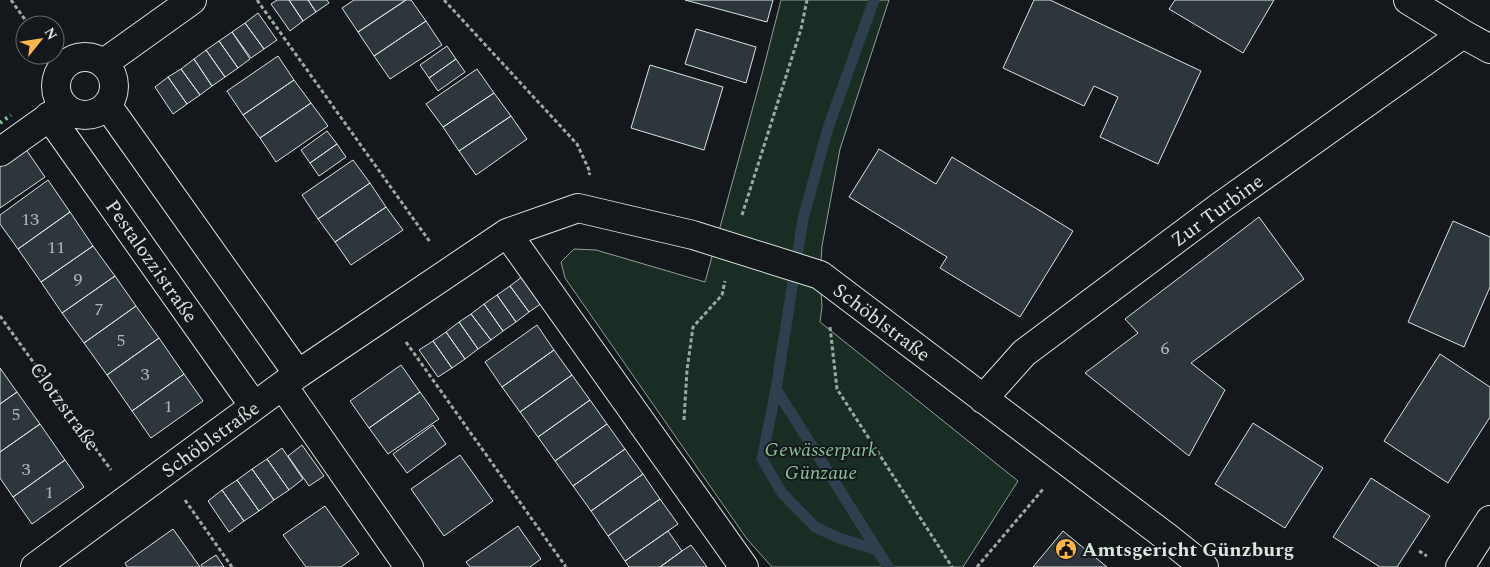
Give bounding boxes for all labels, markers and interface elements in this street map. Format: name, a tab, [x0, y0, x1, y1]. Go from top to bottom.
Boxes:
north arrow	[15, 15, 65, 65]
text: N	[39, 24, 63, 44]
street label: Zur Turbine	[1165, 167, 1270, 255]
street label: Pestalozzistraße	[97, 194, 205, 329]
house number: 13	[21, 206, 39, 233]
house number: 11	[47, 234, 65, 261]
house number: 9	[74, 266, 83, 293]
street label: Schöblstraße	[826, 276, 937, 370]
house number: 7	[95, 296, 104, 323]
house number: 5	[117, 327, 126, 354]
house number: 6	[1161, 335, 1170, 362]
street label: Clotzstraße	[22, 356, 107, 457]
house number: 3	[141, 361, 150, 388]
house number: 1	[164, 393, 173, 420]
street label: Schöblstraße	[155, 394, 266, 486]
house number: 5	[12, 401, 21, 428]
park label: Gewässerpark Günzaue	[765, 435, 878, 488]
house number: 3	[22, 456, 31, 483]
house number: 1	[45, 479, 54, 506]
place label: Amtsgericht Günzburg	[1082, 535, 1294, 565]
public building icon: Amtsgericht Günzburg	[1054, 537, 1078, 561]

